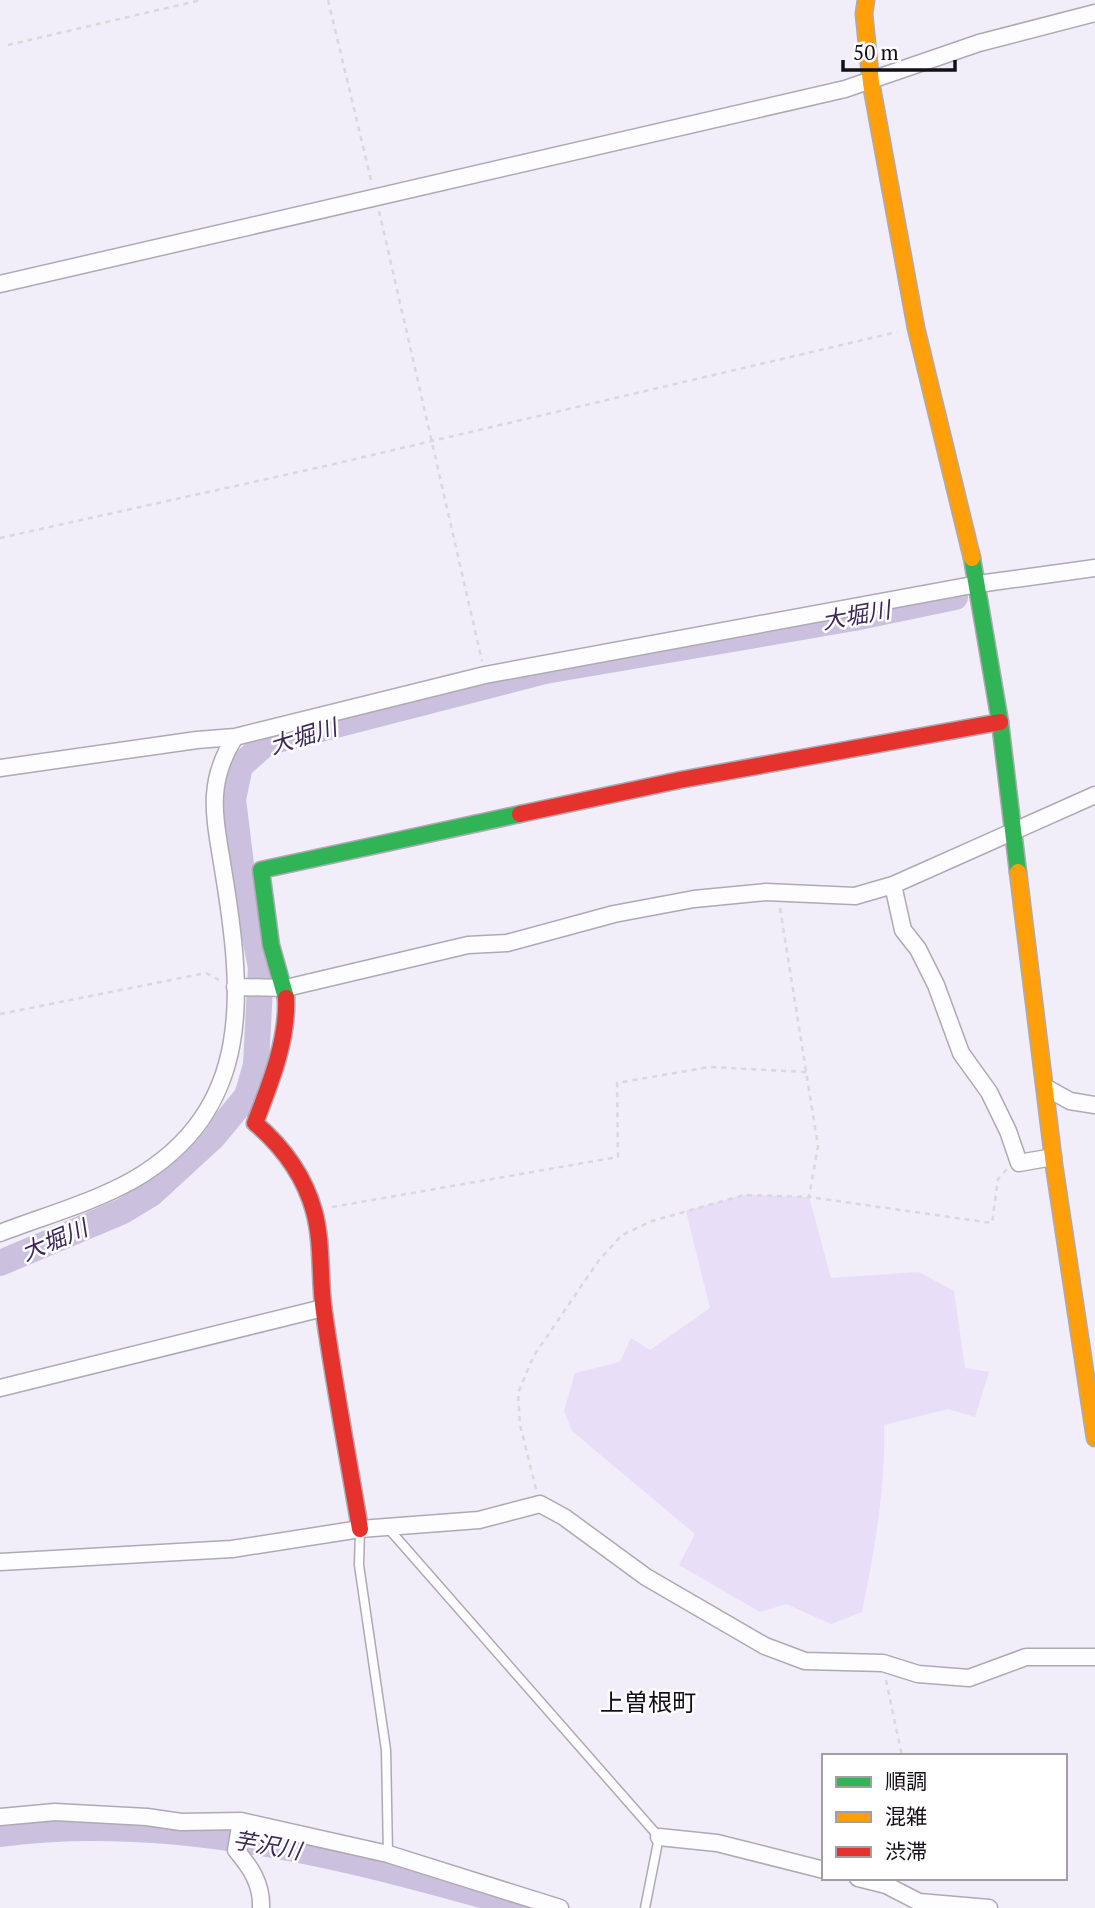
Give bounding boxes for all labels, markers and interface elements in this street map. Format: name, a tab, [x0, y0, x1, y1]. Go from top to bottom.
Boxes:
scale bar	[843, 28, 955, 72]
text: 50 m	[853, 38, 899, 66]
water label: 大堀川	[819, 593, 896, 636]
water label: 大堀川	[265, 710, 343, 761]
water label: 大堀川	[16, 1211, 95, 1268]
district label: 上曽根町	[600, 1686, 696, 1718]
legend	[822, 1754, 1067, 1880]
text: 順調	[885, 1767, 927, 1795]
text: 混雑	[885, 1802, 927, 1830]
water label: 芋沢川	[230, 1824, 307, 1867]
text: 渋滞	[885, 1837, 927, 1865]

